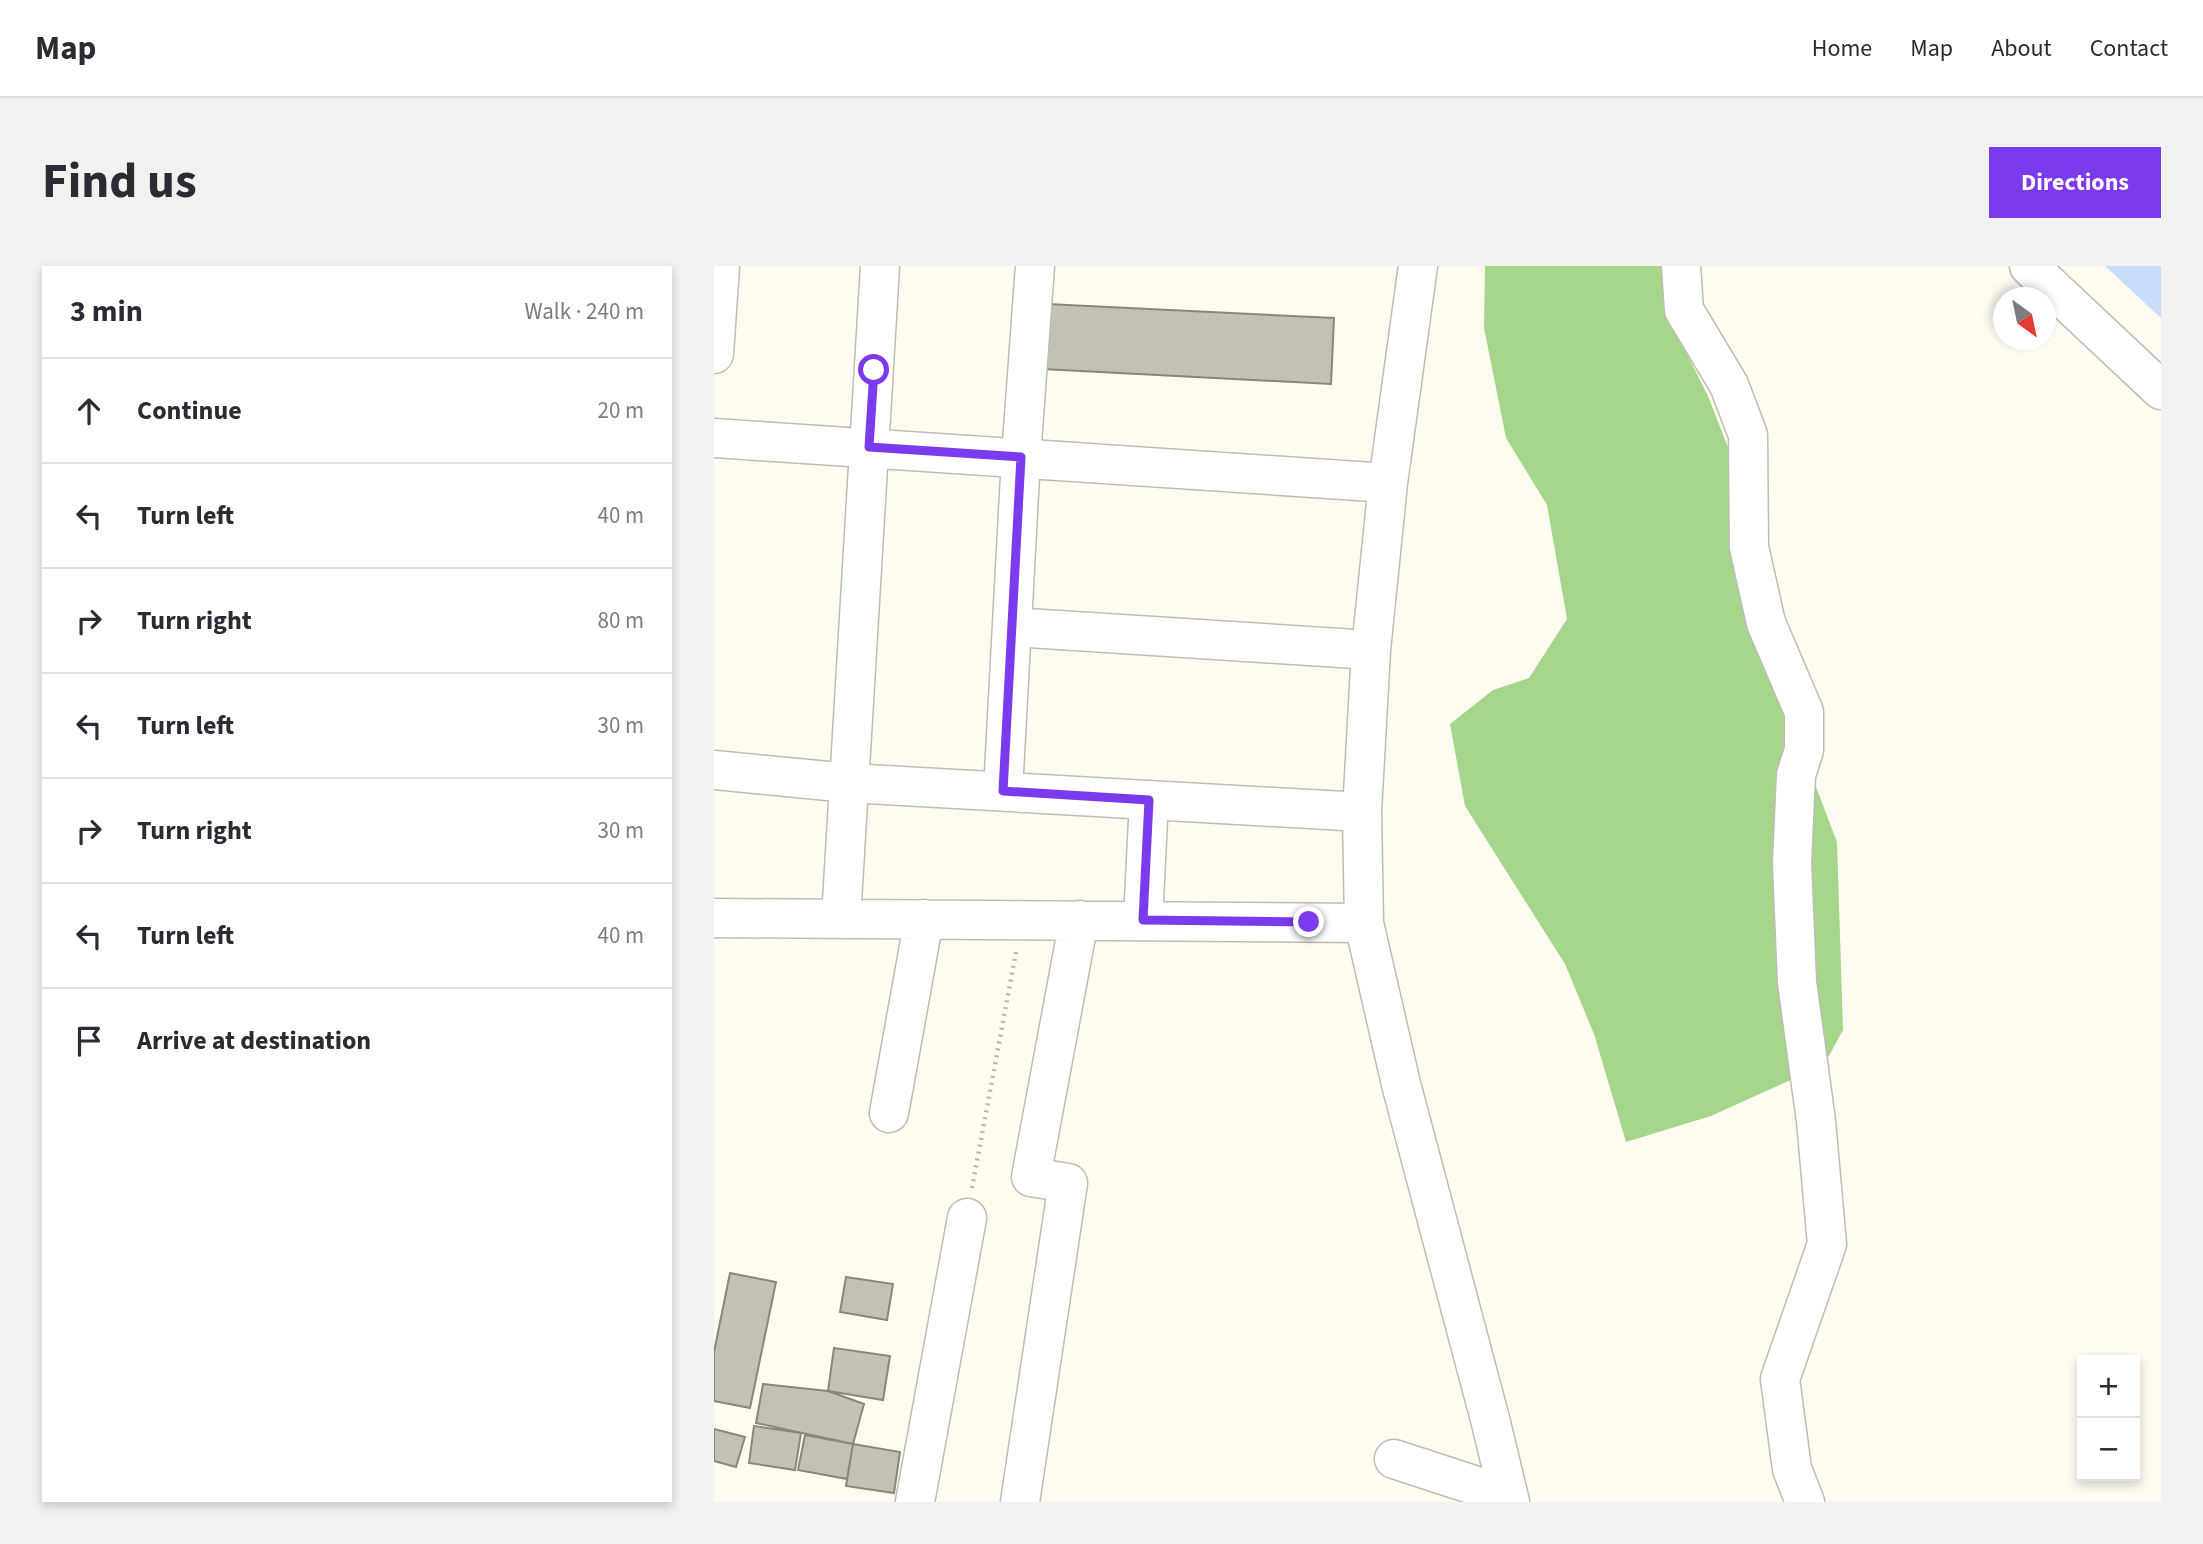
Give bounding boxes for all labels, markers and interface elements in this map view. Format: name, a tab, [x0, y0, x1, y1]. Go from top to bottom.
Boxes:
text: Map	[35, 25, 96, 72]
text: Home	[1812, 31, 1872, 66]
text: Map	[1910, 31, 1953, 66]
text: About	[1991, 31, 2052, 66]
text: Contact	[2090, 31, 2168, 66]
text: Find us	[42, 147, 197, 217]
button: Directions	[1989, 147, 2161, 218]
north arrow	[1993, 287, 2056, 350]
text: 3 min	[70, 290, 143, 333]
text: Walk · 240 m	[525, 295, 644, 328]
route start	[858, 354, 889, 385]
icon: ahead	[70, 392, 108, 430]
text: Continue	[137, 392, 242, 429]
text: 20 m	[597, 394, 644, 427]
icon: left	[70, 497, 108, 535]
text: Turn left	[137, 497, 234, 534]
text: 40 m	[597, 499, 644, 532]
icon: right	[70, 602, 108, 640]
text: Turn right	[137, 602, 252, 639]
text: 80 m	[597, 604, 644, 637]
icon: left	[70, 707, 108, 745]
text: Turn left	[137, 707, 234, 744]
text: 30 m	[597, 709, 644, 742]
icon: right	[70, 812, 108, 850]
text: Turn right	[137, 812, 252, 849]
text: 30 m	[597, 814, 644, 847]
route end	[1293, 906, 1324, 937]
icon: left	[70, 917, 108, 955]
text: Turn left	[137, 917, 234, 954]
text: 40 m	[597, 919, 644, 952]
icon: arrive	[70, 1022, 108, 1060]
text: Arrive at destination	[137, 1022, 371, 1059]
map controls	[2077, 1355, 2140, 1481]
button: +	[2077, 1355, 2140, 1418]
button: −	[2077, 1418, 2140, 1481]

